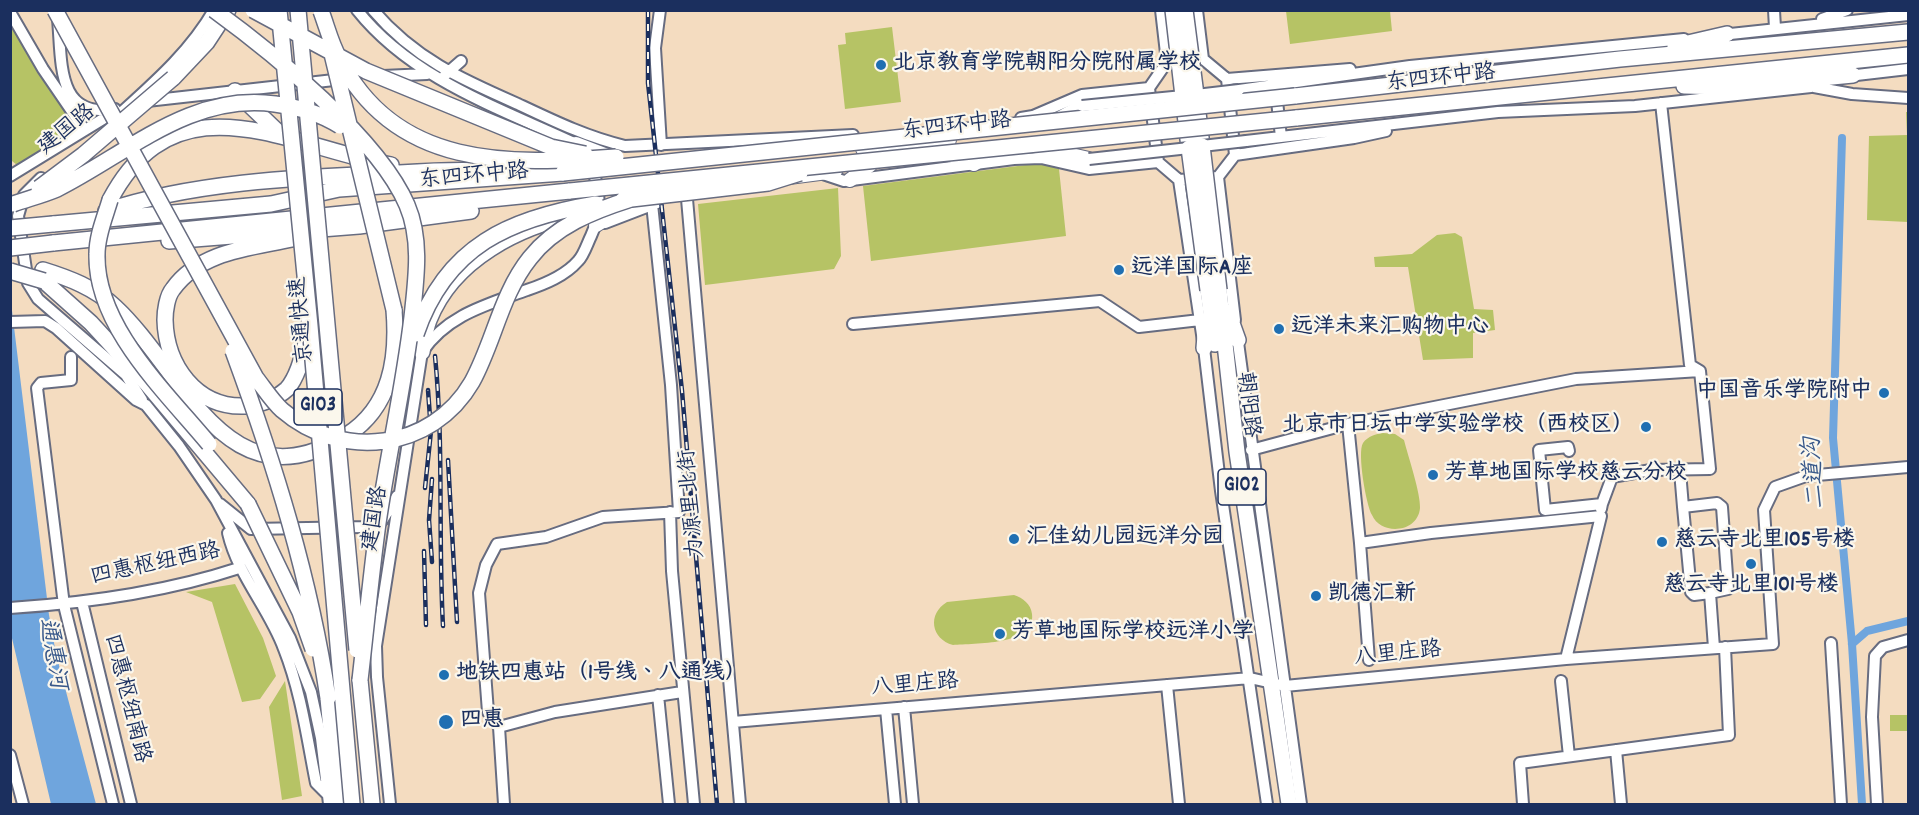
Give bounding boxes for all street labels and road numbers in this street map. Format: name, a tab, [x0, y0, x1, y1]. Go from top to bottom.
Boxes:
street label: 东四环中路	[1385, 61, 1497, 99]
street label: 建国路	[34, 100, 102, 162]
street label: 东四环中路	[901, 109, 1013, 147]
street label: 东四环中路	[418, 160, 530, 196]
street label: 京通快速	[287, 275, 321, 365]
street label: 朝阳路	[1229, 371, 1263, 439]
road number: G103	[294, 389, 342, 425]
street label: 力源里北街	[676, 448, 712, 560]
road number: G102	[1218, 469, 1266, 505]
street label: 建国路	[359, 484, 395, 554]
street label: 四惠枢纽西路	[89, 539, 223, 593]
street label: 四惠枢纽南路	[96, 632, 154, 766]
street label: 八里庄路	[1353, 638, 1443, 674]
street label: 八里庄路	[870, 670, 960, 704]

